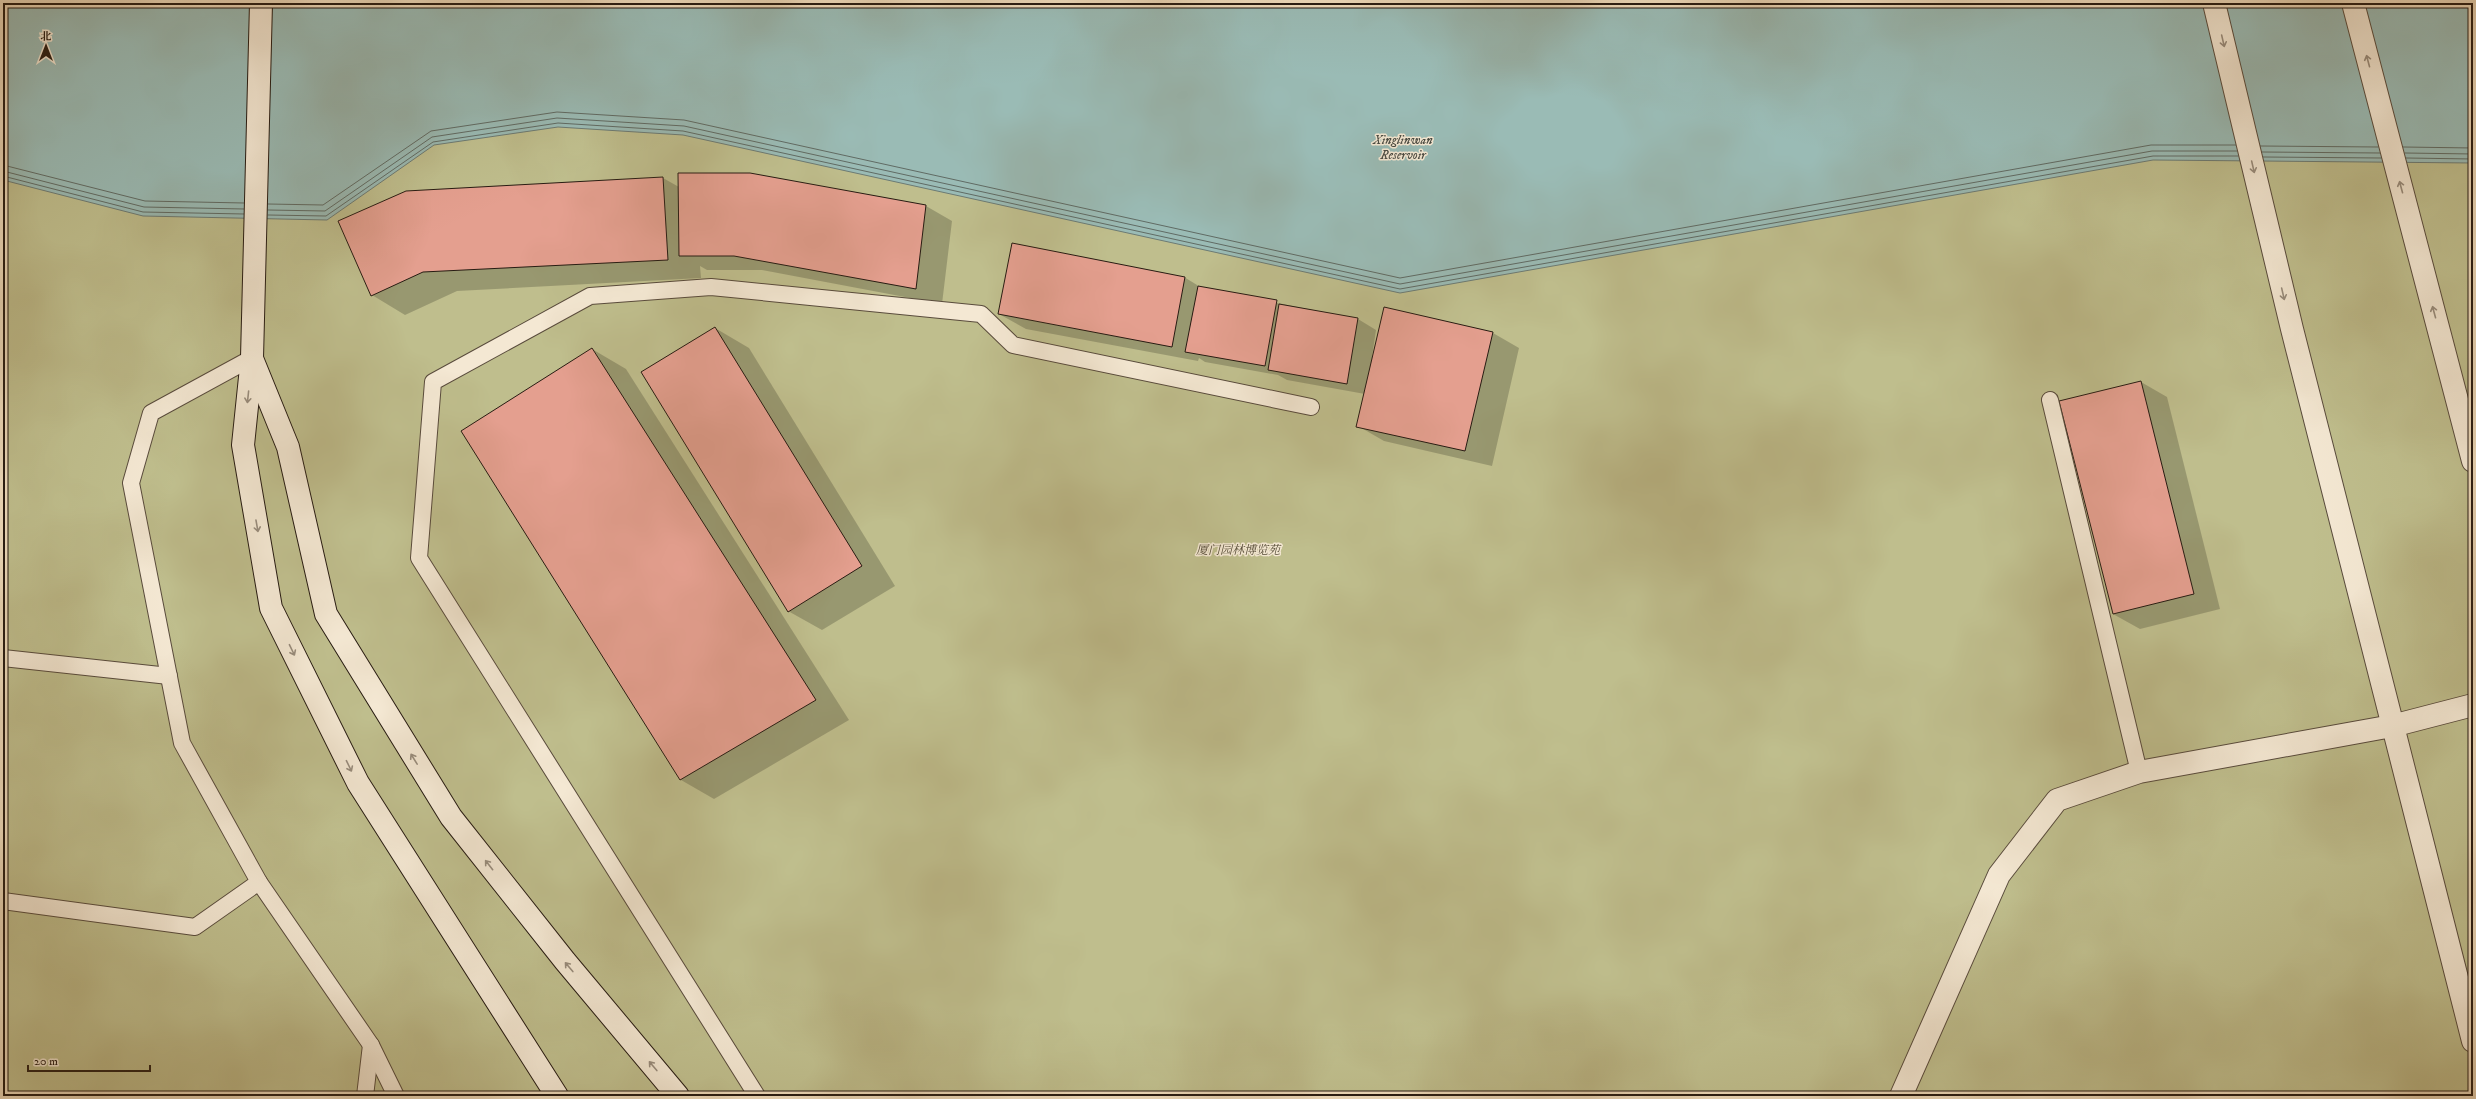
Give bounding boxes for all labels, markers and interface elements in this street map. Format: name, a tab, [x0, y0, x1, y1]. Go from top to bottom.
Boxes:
north arrow	[26, 26, 66, 66]
text: 北	[41, 30, 52, 44]
one-way arrow	[2219, 34, 2227, 47]
one-way arrow	[2364, 55, 2371, 68]
water label: Xinglinwan Reservoir	[1372, 132, 1433, 163]
one-way arrow	[2250, 161, 2257, 174]
one-way arrow	[2397, 180, 2405, 193]
one-way arrow	[2280, 287, 2288, 300]
one-way arrow	[2430, 306, 2438, 319]
one-way arrow	[244, 390, 252, 403]
one-way arrow	[253, 519, 261, 532]
park label: 厦门园林博览苑	[1196, 543, 1282, 558]
one-way arrow	[289, 643, 296, 655]
one-way arrow	[410, 753, 418, 764]
one-way arrow	[346, 760, 353, 772]
one-way arrow	[484, 859, 493, 870]
one-way arrow	[565, 961, 574, 972]
scale bar	[28, 1047, 150, 1073]
text: 20 m	[34, 1054, 58, 1069]
one-way arrow	[648, 1061, 657, 1071]

